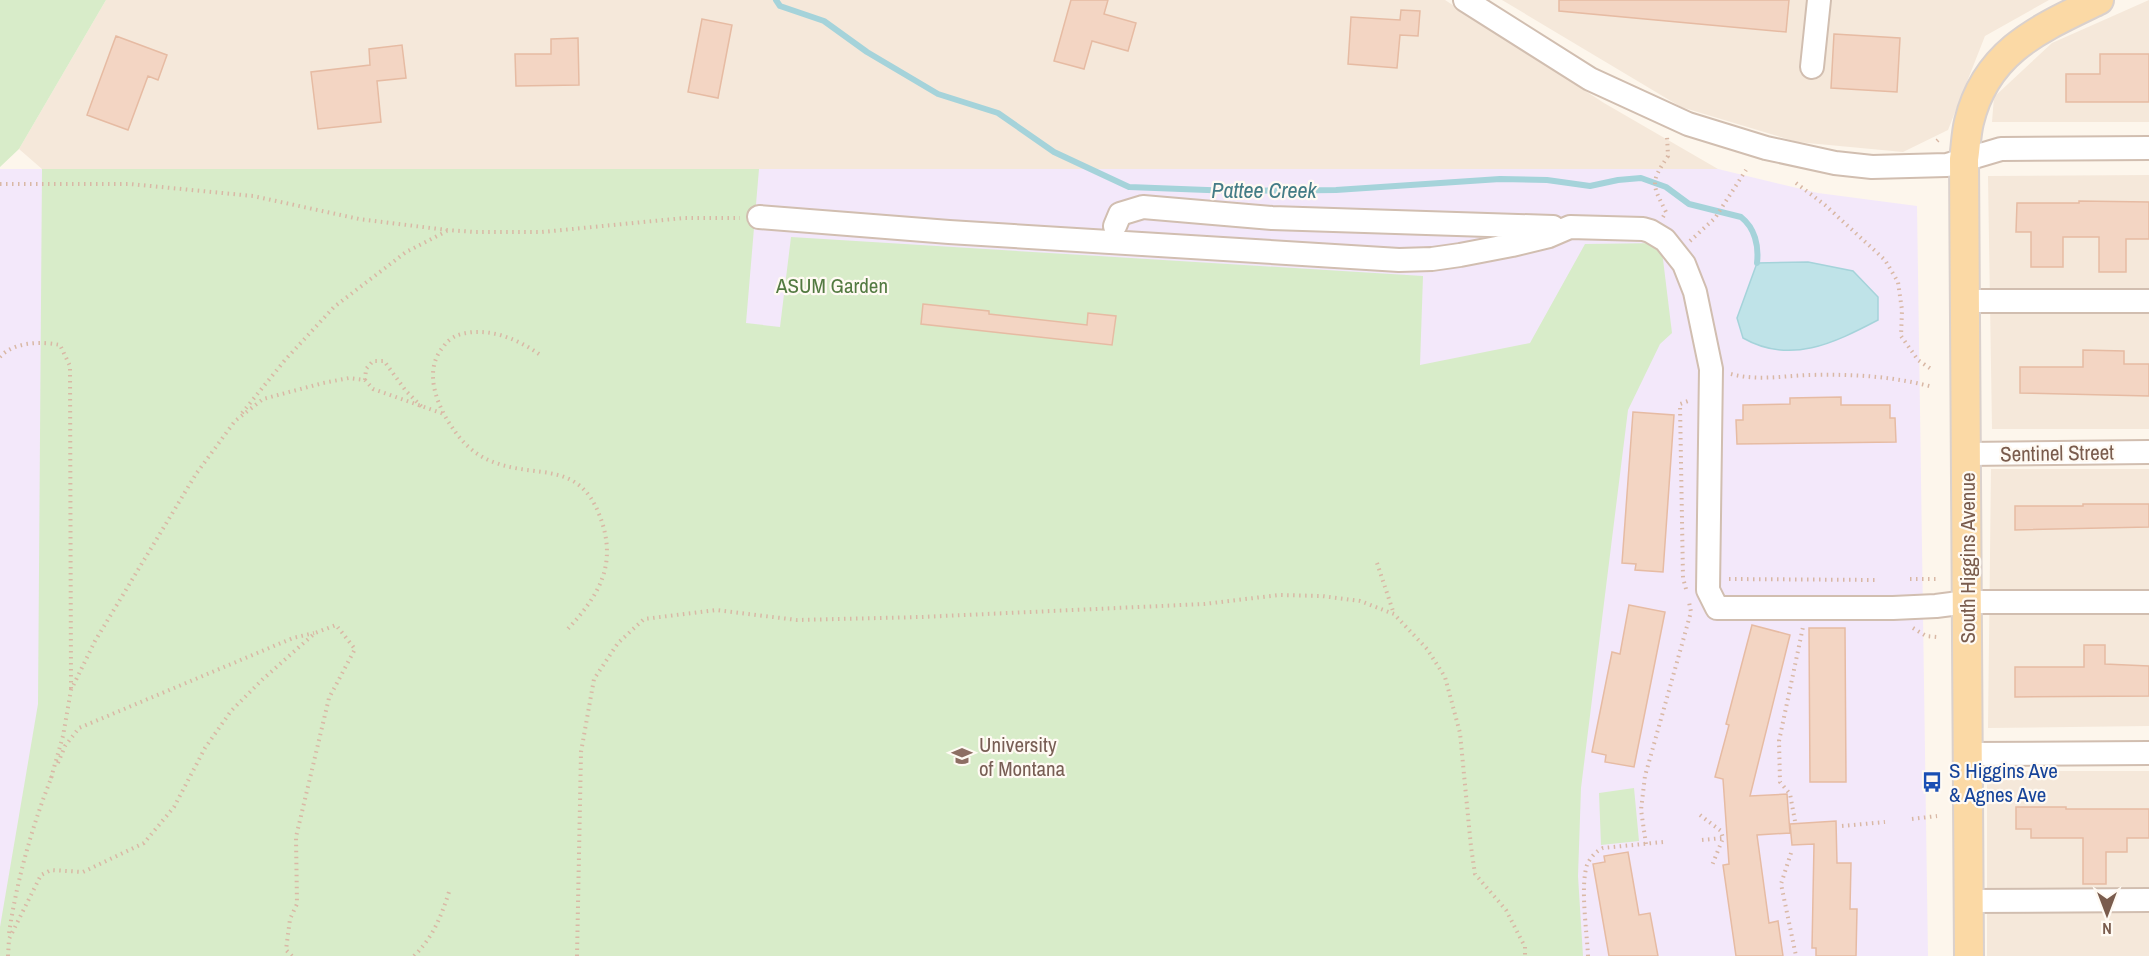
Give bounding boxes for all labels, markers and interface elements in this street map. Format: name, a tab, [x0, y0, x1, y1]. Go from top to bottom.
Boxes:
water label: Pattee Creek	[1211, 175, 1318, 205]
park label: ASUM Garden	[775, 271, 888, 300]
street label: Sentinel Street	[2000, 438, 2114, 468]
street label: South Higgins Avenue	[1953, 472, 1982, 644]
place label: University of Montana	[979, 730, 1066, 783]
school or university icon: University of Montana	[950, 744, 974, 768]
place label: S Higgins Ave & Agnes Ave	[1949, 756, 2058, 809]
bus stop icon: S Higgins Ave & Agnes Ave	[1920, 770, 1944, 794]
north arrow	[2077, 884, 2137, 944]
text: N	[2102, 918, 2112, 940]

